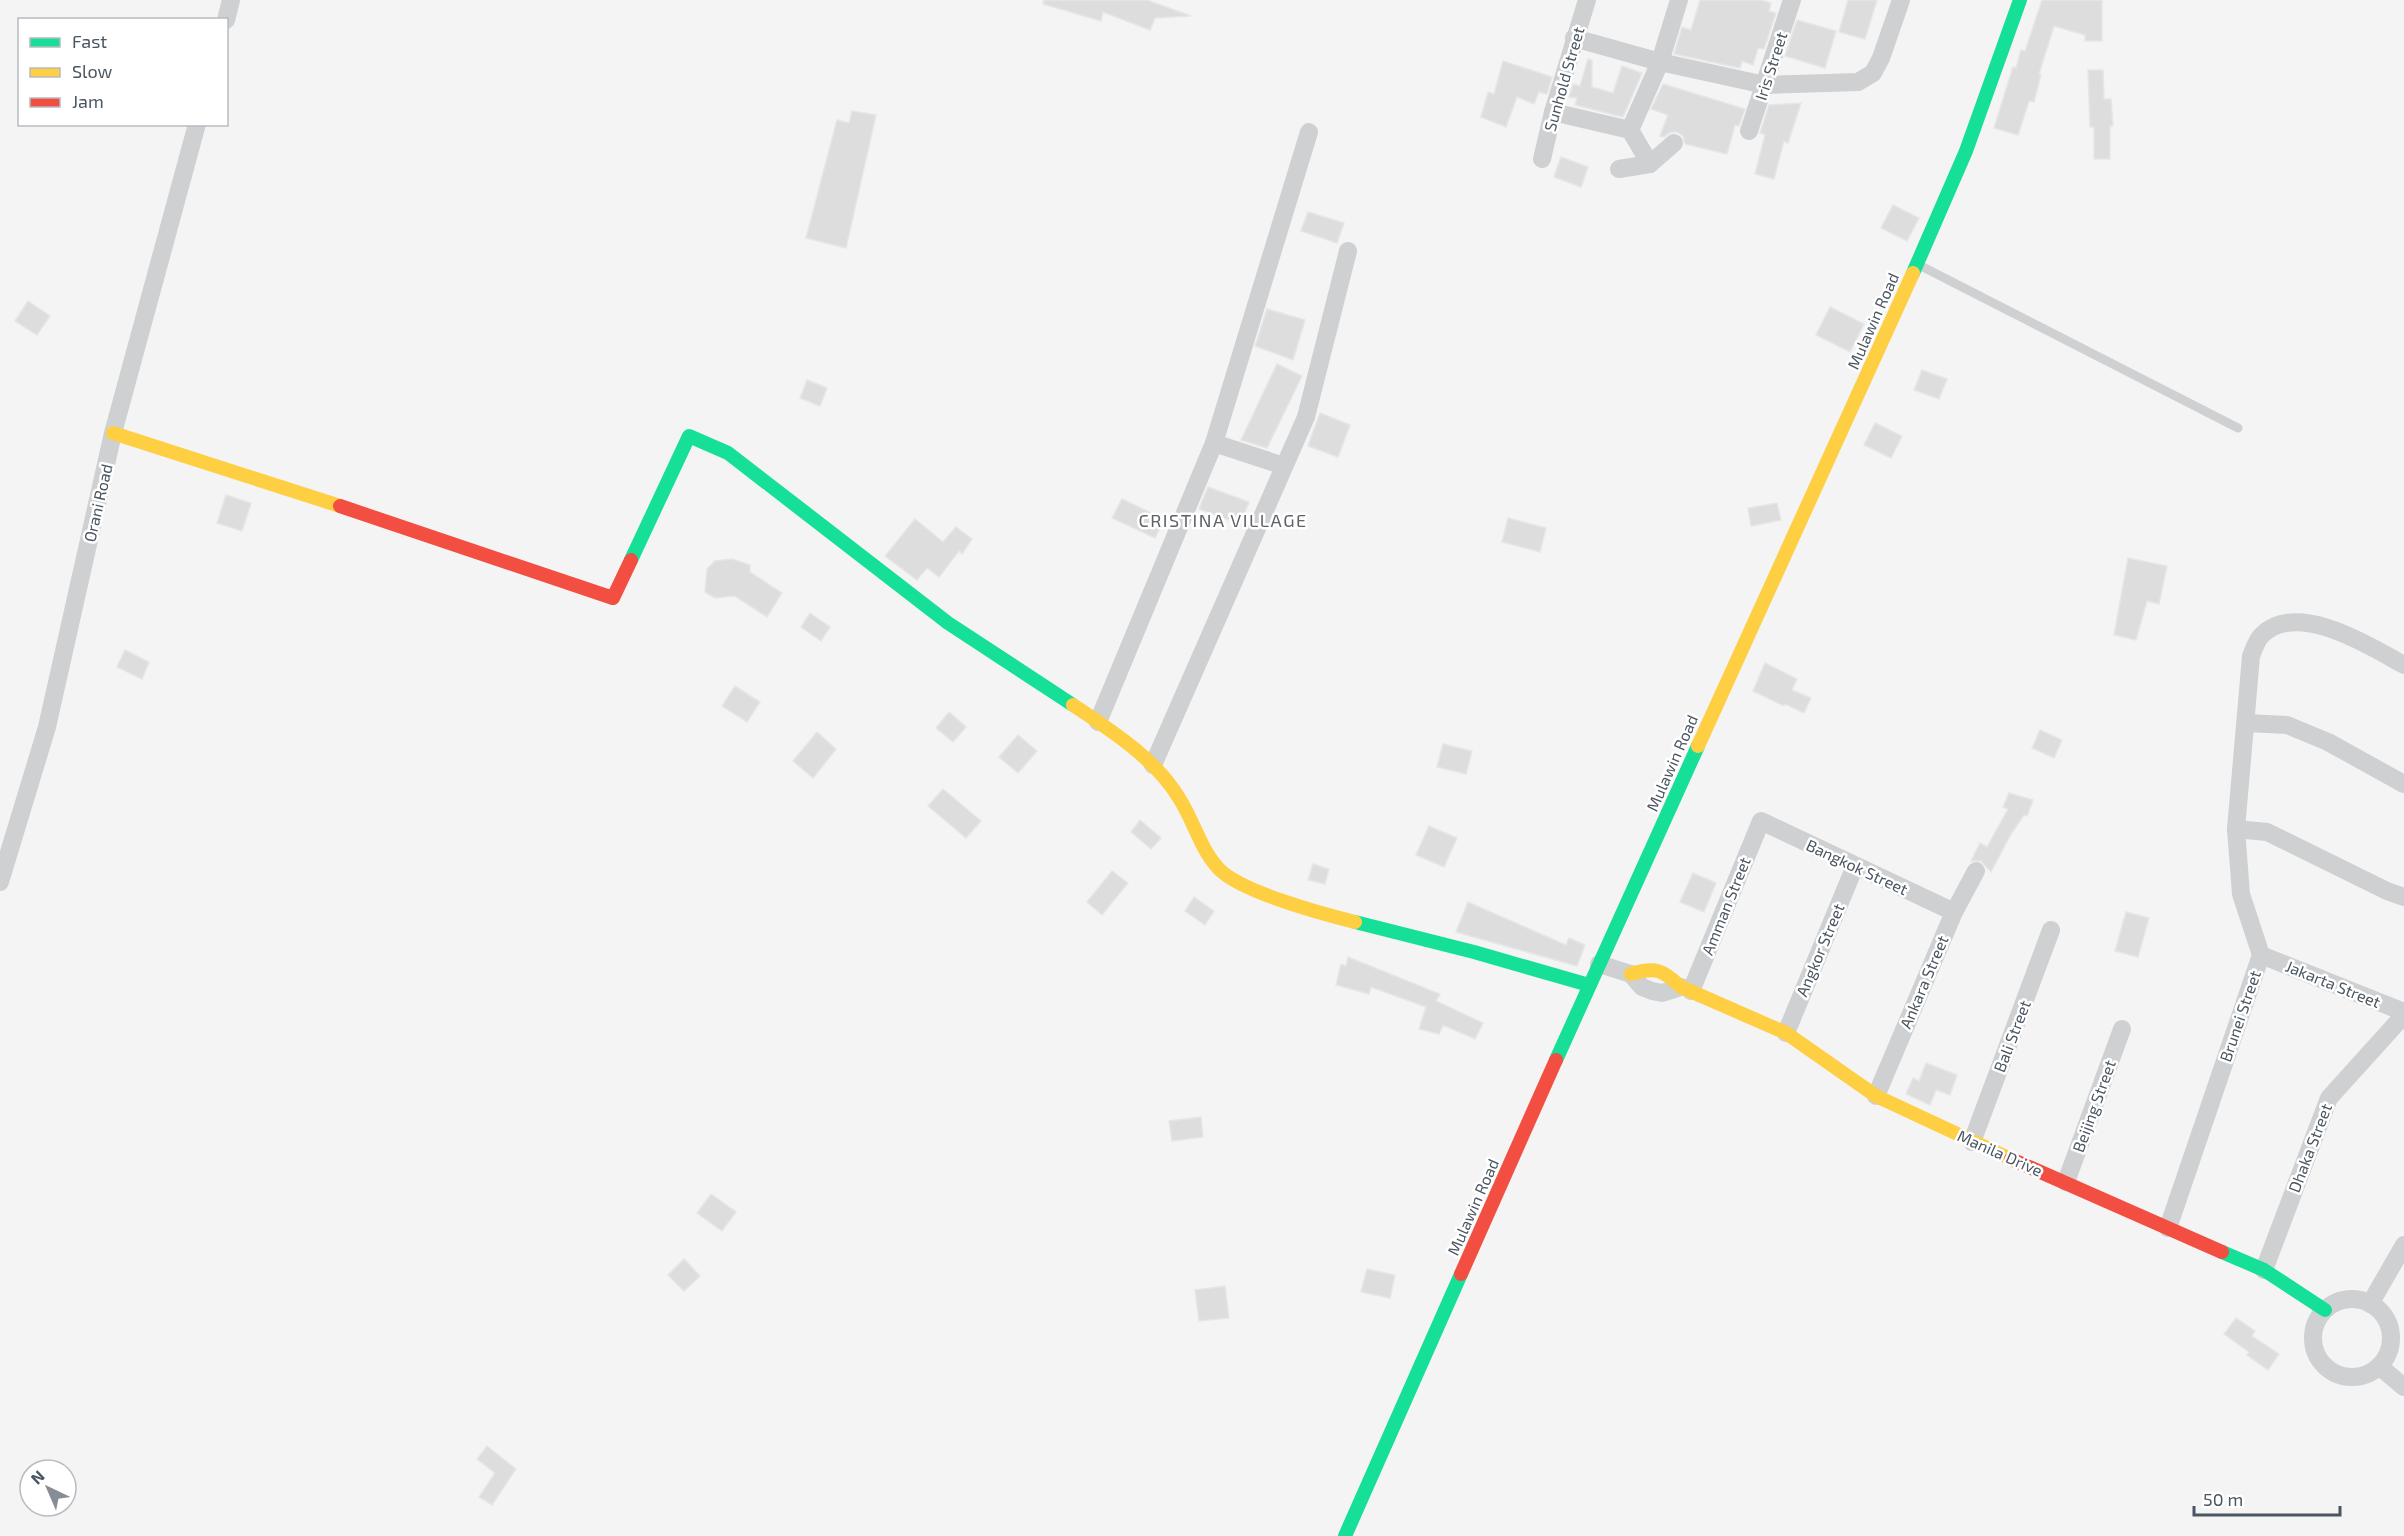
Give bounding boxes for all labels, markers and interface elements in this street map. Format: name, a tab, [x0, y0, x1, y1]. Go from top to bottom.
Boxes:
legend	[18, 18, 228, 126]
street label: Sunhold Street	[1540, 24, 1587, 133]
street label: Iris Street	[1751, 29, 1790, 102]
text: Fast	[72, 30, 107, 52]
text: Slow	[72, 60, 113, 82]
text: Jam	[72, 90, 104, 112]
street label: Mulawin Road	[1843, 270, 1902, 372]
street label: Orani Road	[79, 462, 116, 544]
district label: CRISTINA VILLAGE	[1138, 509, 1308, 531]
street label: Mulawin Road	[1642, 712, 1701, 814]
street label: Bangkok Street	[1803, 835, 1911, 898]
street label: Amman Street	[1697, 854, 1754, 958]
street label: Angkor Street	[1791, 900, 1848, 999]
street label: Ankara Street	[1895, 932, 1952, 1031]
street label: Jakarta Street	[2283, 956, 2383, 1011]
street label: Brunei Street	[2215, 968, 2264, 1064]
street label: Bali Street	[1989, 997, 2034, 1074]
street label: Beijing Street	[2068, 1057, 2120, 1155]
street label: Dhaka Street	[2284, 1101, 2335, 1195]
street label: Manila Drive	[1955, 1125, 2046, 1180]
street label: Mulawin Road	[1443, 1156, 1502, 1258]
north arrow	[18, 1458, 78, 1518]
text: N	[26, 1466, 48, 1488]
scale bar	[2194, 1479, 2340, 1517]
text: 50 m	[2203, 1488, 2243, 1510]

